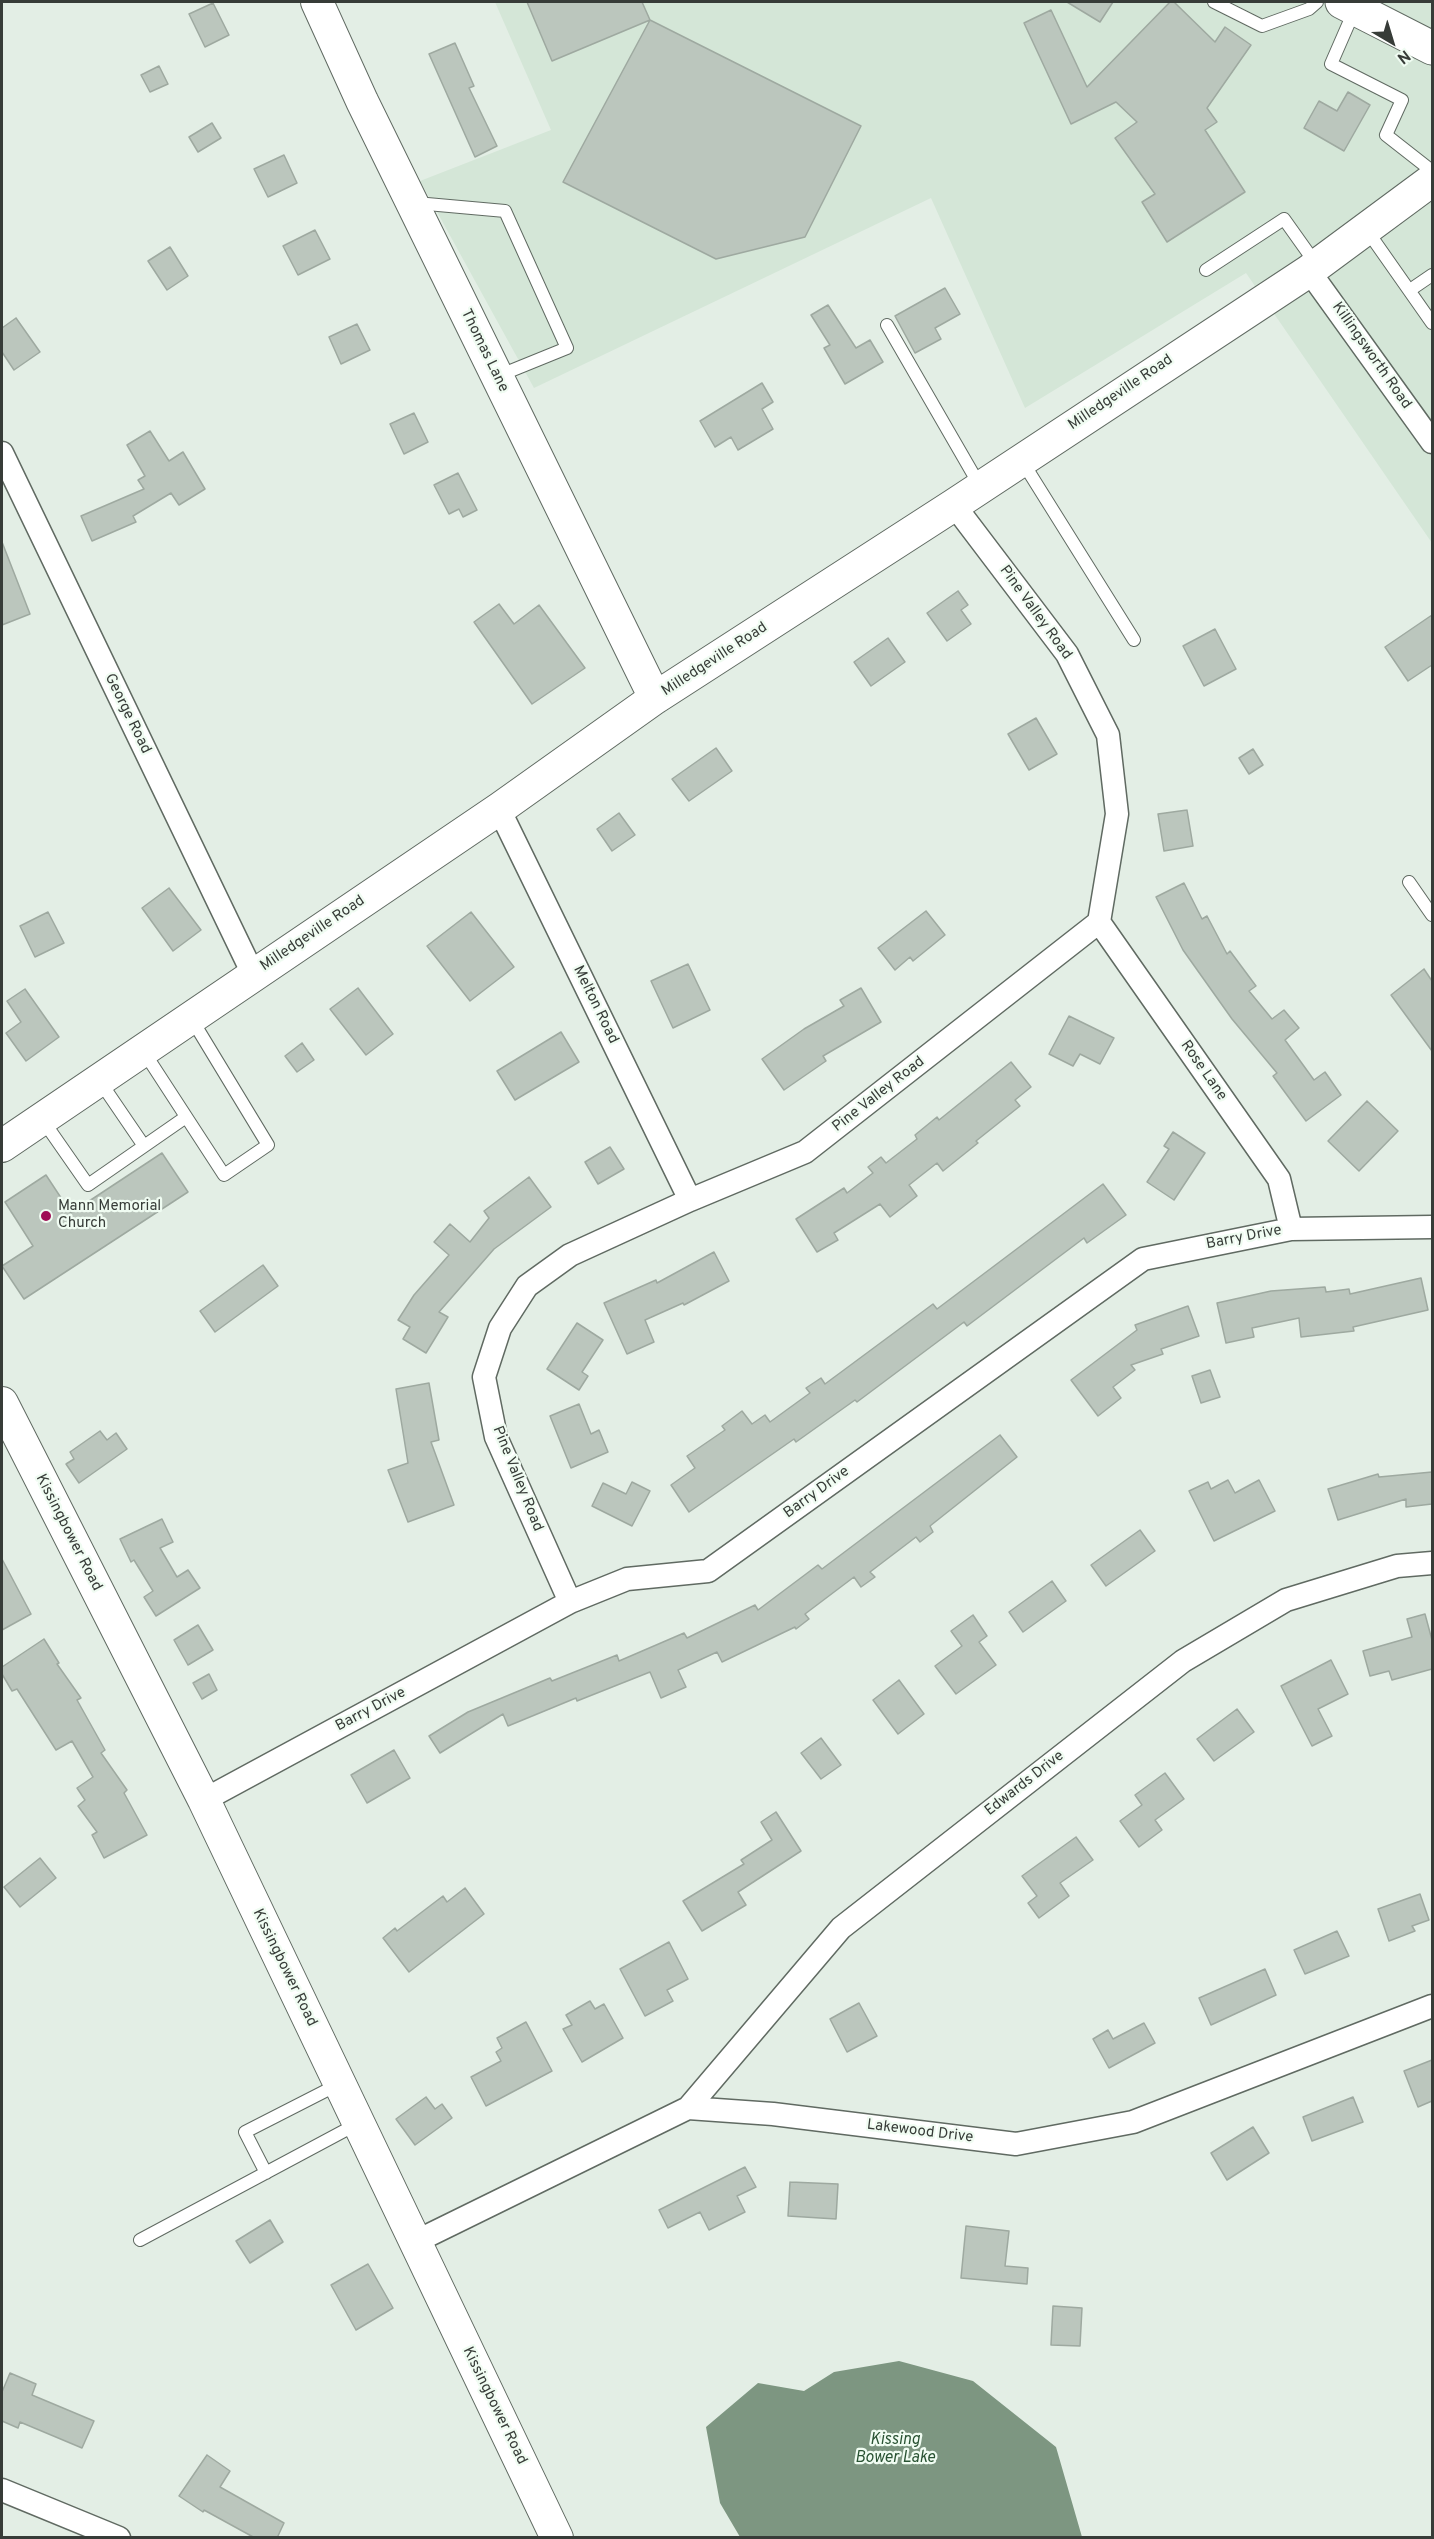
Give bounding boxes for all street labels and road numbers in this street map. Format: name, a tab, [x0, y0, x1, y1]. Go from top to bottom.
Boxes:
street label: Killingsworth Road	[1327, 299, 1415, 413]
street label: Thomas Lane	[456, 307, 512, 395]
street label: Milledgeville Road	[1065, 351, 1177, 435]
street label: Pine Valley Road	[995, 562, 1075, 664]
street label: Milledgeville Road	[659, 619, 771, 701]
street label: George Road	[100, 671, 154, 757]
street label: Milledgeville Road	[257, 892, 369, 976]
street label: Melton Road	[568, 963, 622, 1047]
street label: Rose Lane	[1176, 1037, 1230, 1105]
street label: Pine Valley Road	[829, 1053, 929, 1137]
street label: Barry Drive	[1205, 1222, 1283, 1254]
street label: Pine Valley Road	[488, 1424, 546, 1534]
street label: Barry Drive	[781, 1463, 853, 1523]
street label: Kissingbower Road	[31, 1472, 105, 1594]
street label: Barry Drive	[333, 1684, 409, 1736]
street label: Edwards Drive	[982, 1747, 1068, 1821]
street label: Kissingbower Road	[248, 1906, 320, 2030]
street label: Lakewood Drive	[866, 2117, 974, 2147]
street label: Kissingbower Road	[458, 2344, 530, 2468]

